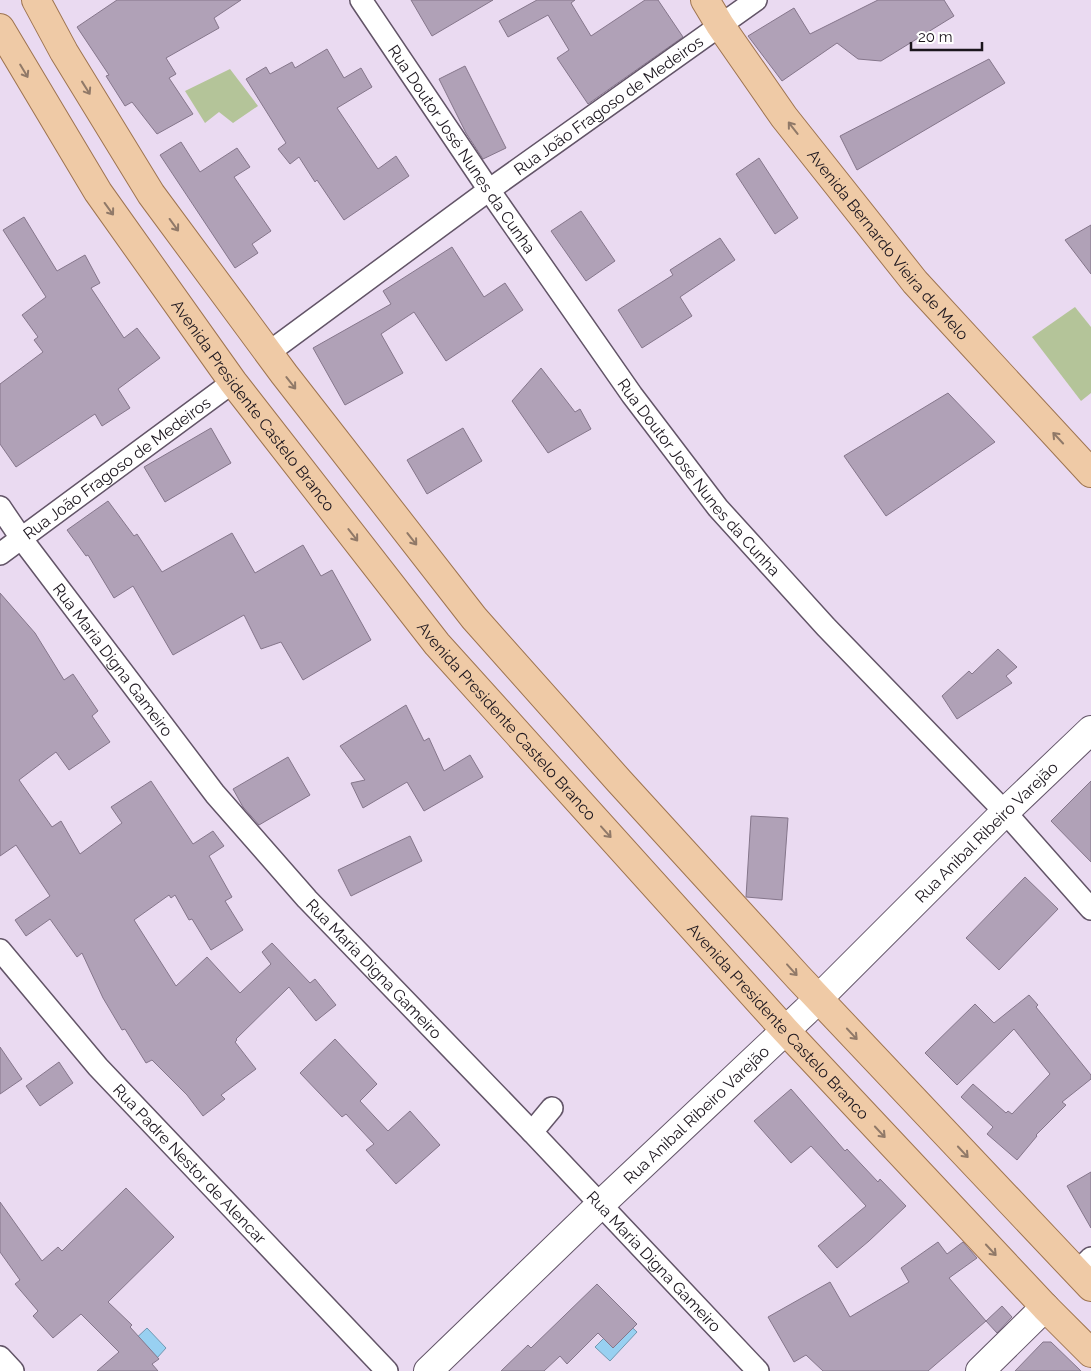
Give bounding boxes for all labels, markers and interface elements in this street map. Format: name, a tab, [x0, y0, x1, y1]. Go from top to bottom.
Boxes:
scale bar	[911, 20, 982, 52]
text: 20 m	[918, 28, 953, 46]
street label: Rua João Fragoso de Medeiros	[510, 32, 707, 179]
street label: Rua Doutor José Nunes da Cunha	[384, 41, 539, 257]
one-way arrow	[20, 63, 30, 77]
one-way arrow	[80, 81, 91, 95]
one-way arrow	[788, 121, 798, 135]
street label: Avenida Bernardo Vieira de Melo	[803, 146, 973, 344]
one-way arrow	[104, 202, 115, 215]
one-way arrow	[168, 218, 179, 231]
street label: Avenida Presidente Castelo Branco	[168, 296, 339, 515]
street label: Rua Doutor José Nunes da Cunha	[613, 375, 784, 580]
one-way arrow	[286, 376, 297, 389]
street label: Rua João Fragoso de Medeiros	[20, 393, 214, 544]
one-way arrow	[1052, 431, 1064, 444]
one-way arrow	[348, 529, 359, 542]
one-way arrow	[407, 533, 418, 546]
street label: Rua Maria Digna Gameiro	[49, 580, 177, 740]
street label: Avenida Presidente Castelo Branco	[413, 618, 600, 824]
street label: Rua Anibal Ribeiro Varejão	[911, 758, 1062, 907]
one-way arrow	[600, 825, 612, 838]
street label: Rua Maria Digna Gameiro	[302, 895, 446, 1043]
street label: Avenida Presidente Castelo Branco	[683, 920, 873, 1124]
one-way arrow	[786, 963, 797, 976]
one-way arrow	[846, 1027, 858, 1040]
street label: Rua Anibal Ribeiro Varejão	[620, 1042, 773, 1188]
street label: Rua Padre Nestor de Alencar	[109, 1080, 270, 1248]
one-way arrow	[874, 1125, 886, 1138]
one-way arrow	[957, 1146, 969, 1158]
street label: Rua Maria Digna Gameiro	[583, 1187, 725, 1336]
one-way arrow	[985, 1244, 997, 1256]

